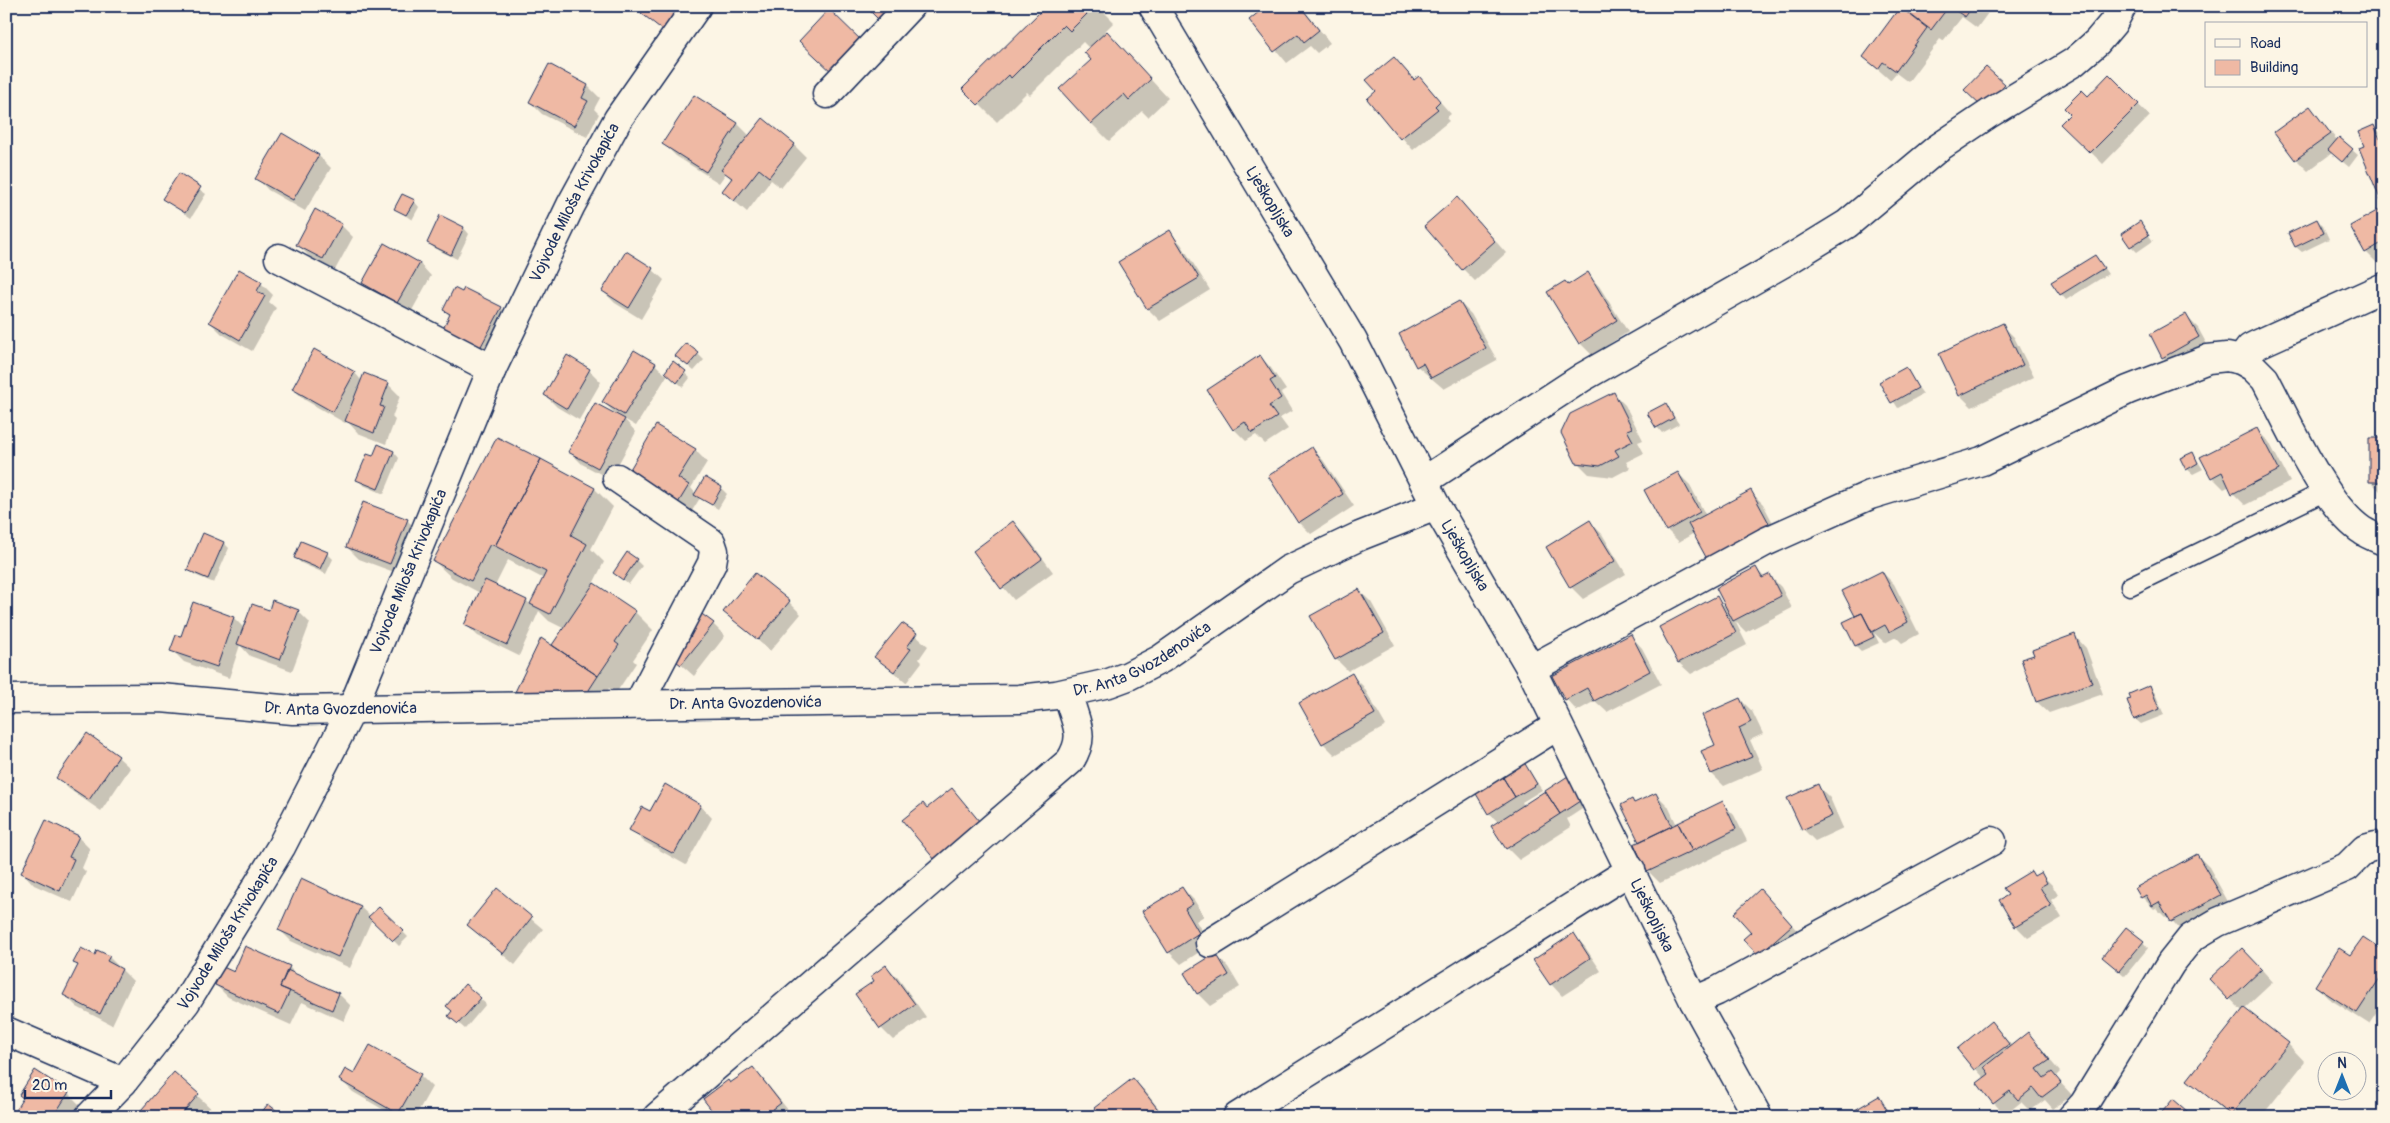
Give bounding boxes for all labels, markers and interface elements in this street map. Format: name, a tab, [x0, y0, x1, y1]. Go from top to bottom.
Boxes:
legend	[2205, 22, 2368, 88]
text: Road	[2250, 34, 2281, 53]
text: Building	[2250, 58, 2298, 77]
street label: Vojvode Miloša Krivokapića	[525, 119, 624, 286]
street label: Lješkopljska	[1241, 162, 1299, 241]
street label: Vojvode Miloša Krivokapića	[366, 486, 451, 657]
street label: Lješkopljska	[1436, 516, 1493, 595]
street label: Dr. Anta Gvozdenovića	[1071, 617, 1215, 701]
street label: Dr. Anta Gvozdenovića	[669, 692, 822, 714]
street label: Dr. Anta Gvozdenovića	[263, 697, 417, 720]
street label: Vojvode Miloša Krivokapića	[173, 853, 283, 1014]
street label: Lješkopljska	[1625, 875, 1678, 956]
north arrow	[2318, 1050, 2368, 1100]
text: N	[2337, 1055, 2347, 1072]
scale bar	[25, 1068, 111, 1100]
text: 20 m	[32, 1076, 67, 1095]

